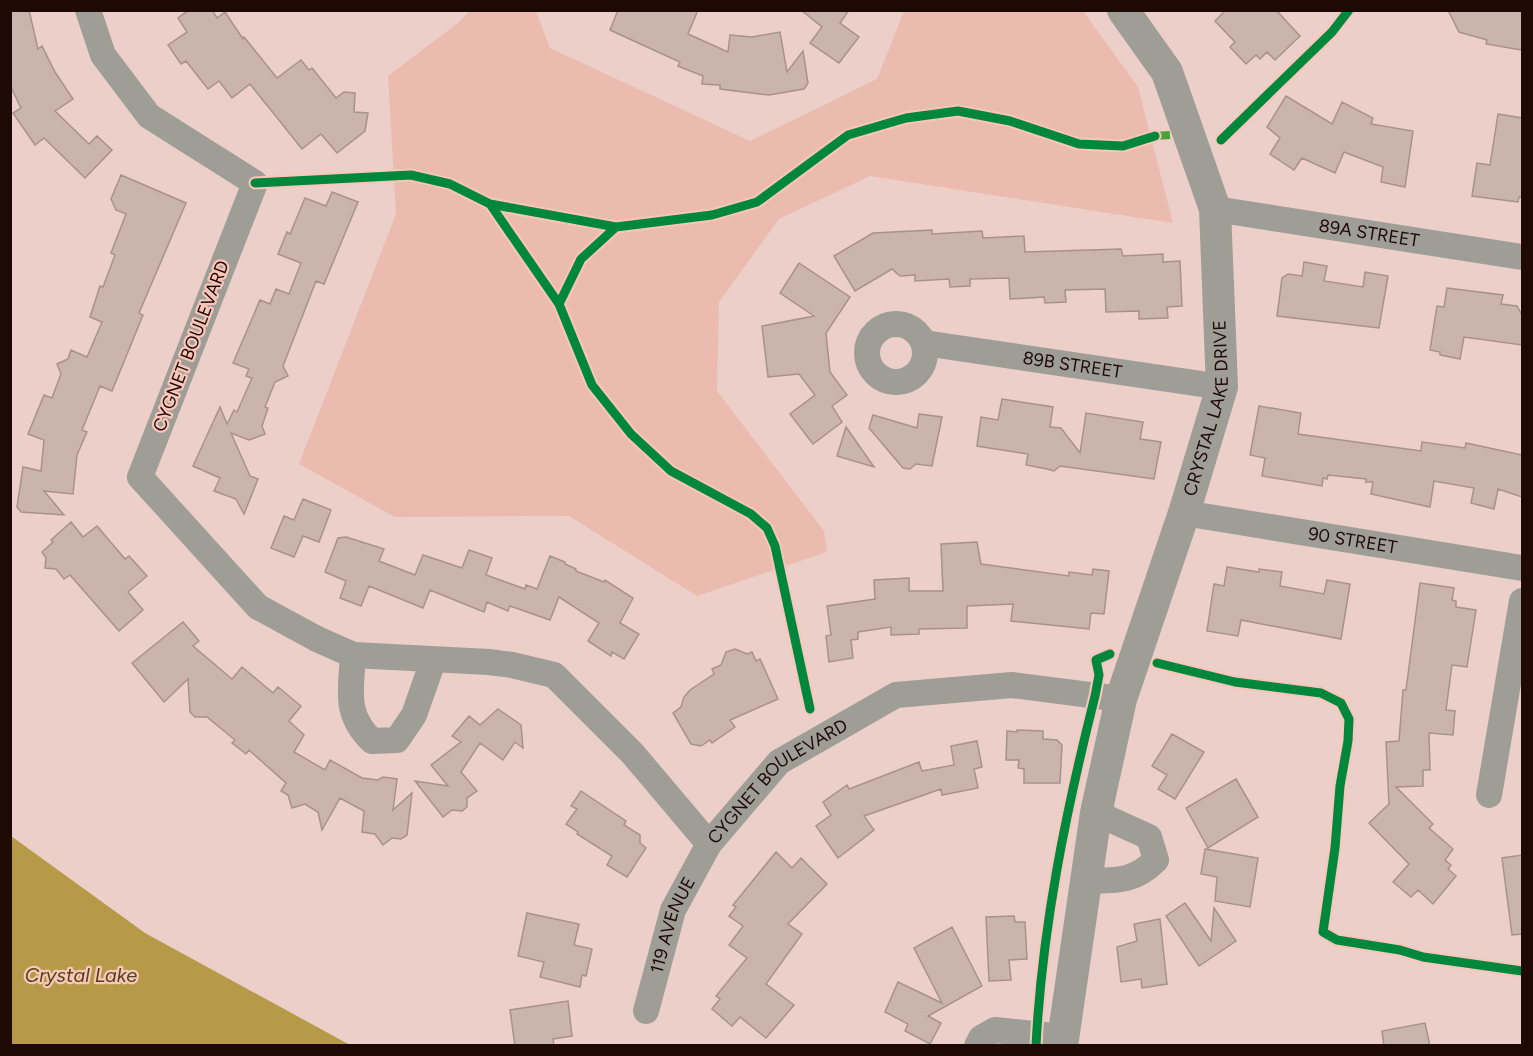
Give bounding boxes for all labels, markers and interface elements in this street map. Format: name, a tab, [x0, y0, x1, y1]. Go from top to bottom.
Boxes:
street label: 89A STREET	[1317, 214, 1421, 252]
street label: CYGNET BOULEVARD	[148, 257, 234, 435]
street label: CRYSTAL LAKE DRIVE	[1179, 320, 1233, 499]
street label: 89B STREET	[1021, 347, 1124, 383]
street label: 90 STREET	[1307, 522, 1399, 559]
street label: CYGNET BOULEVARD	[703, 714, 852, 849]
street label: 119 AVENUE	[646, 873, 700, 976]
water label: Crystal Lake	[25, 963, 137, 987]

